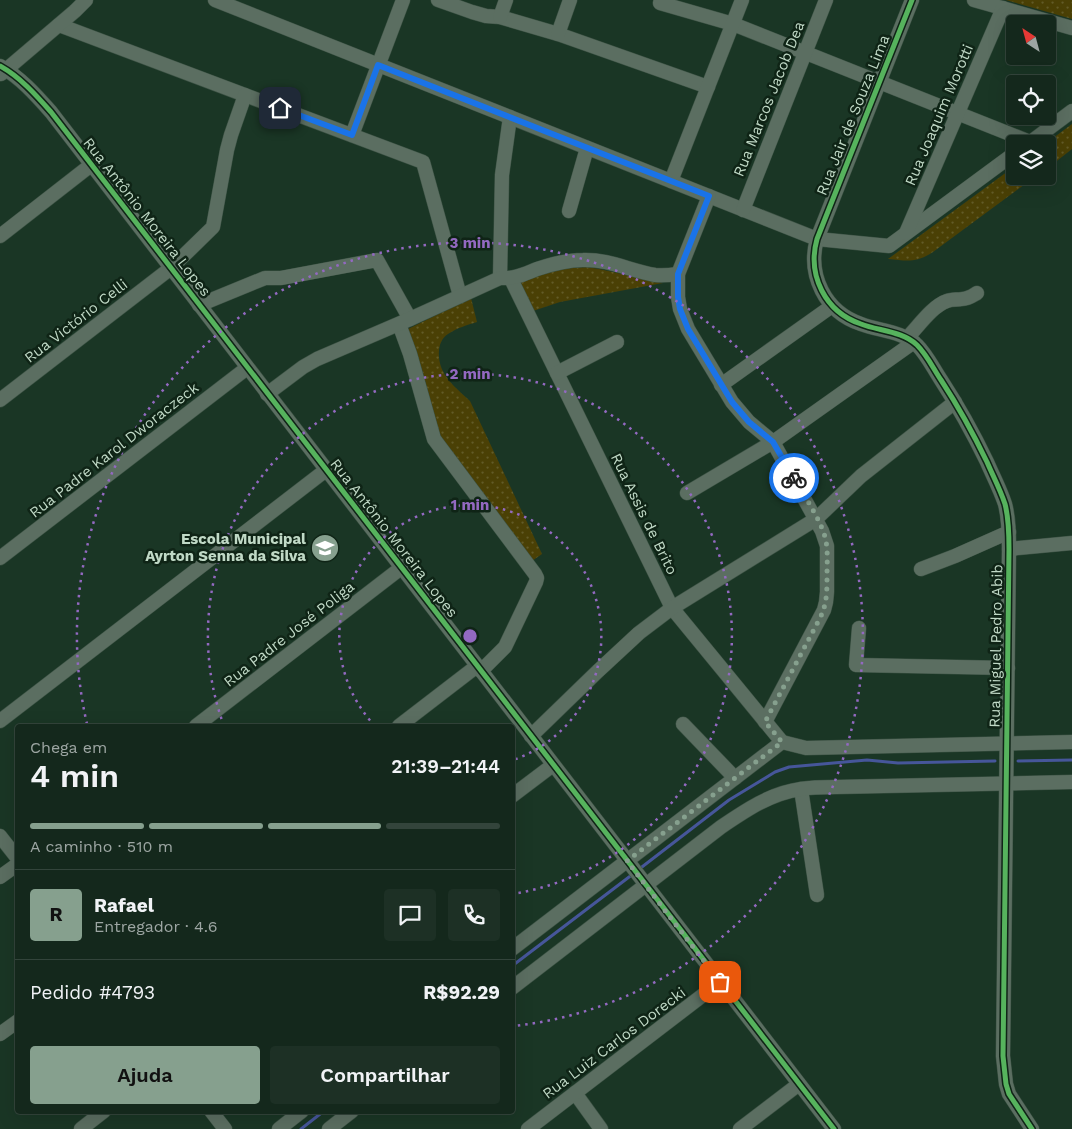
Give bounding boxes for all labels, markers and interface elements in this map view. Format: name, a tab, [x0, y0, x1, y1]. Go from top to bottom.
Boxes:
north arrow	[1006, 15, 1056, 65]
map controls	[1006, 15, 1056, 185]
street label: Rua Marcos Jacob Dea	[730, 18, 809, 179]
street label: Rua Jair de Souza Lima	[813, 32, 894, 198]
street label: Rua Joaquim Morotti	[901, 42, 977, 188]
button: locate	[1006, 75, 1056, 125]
pin	[259, 87, 301, 129]
icon: home	[266, 94, 294, 122]
street label: Rua Antônio Moreira Lopes	[79, 134, 215, 300]
button: layers	[1006, 135, 1056, 185]
text: 3 min	[450, 234, 490, 252]
street label: Rua Victório Celli	[21, 275, 131, 367]
text: 2 min	[449, 365, 491, 383]
street label: Rua Padre Karol Dworaczeck	[26, 378, 202, 522]
street label: Rua Assis de Brito	[607, 450, 681, 578]
courier	[769, 453, 819, 503]
street label: Rua Antônio Moreira Lopes	[326, 455, 462, 621]
icon: bike	[780, 464, 808, 492]
text: 1 min	[451, 496, 489, 514]
place label: Escola Municipal Ayrton Senna da Silva	[145, 530, 306, 565]
school or university icon: Escola Municipal Ayrton Senna da Silva	[310, 533, 340, 563]
street label: Rua Miguel Pedro Abib	[986, 564, 1006, 728]
street label: Rua Padre José Poliga	[220, 577, 358, 691]
centre of rings	[461, 627, 479, 645]
text: Chega em	[30, 738, 107, 757]
text: 21:39–21:44	[391, 755, 500, 778]
text: 4 min	[30, 757, 119, 795]
text: A caminho · 510 m	[30, 837, 173, 856]
button: chat	[384, 889, 436, 941]
button: phone	[448, 889, 500, 941]
text: Rafael	[94, 894, 154, 917]
text: R	[49, 903, 63, 926]
text: Entregador · 4.6	[94, 917, 217, 936]
pin	[699, 961, 741, 1003]
icon: bag	[706, 968, 734, 996]
text: Pedido #4793	[30, 981, 155, 1004]
text: R$92.29	[423, 981, 500, 1004]
street label: Rua Luiz Carlos Dorecki	[539, 983, 689, 1103]
button: Ajuda	[30, 1046, 260, 1104]
button: Compartilhar	[270, 1046, 500, 1104]

